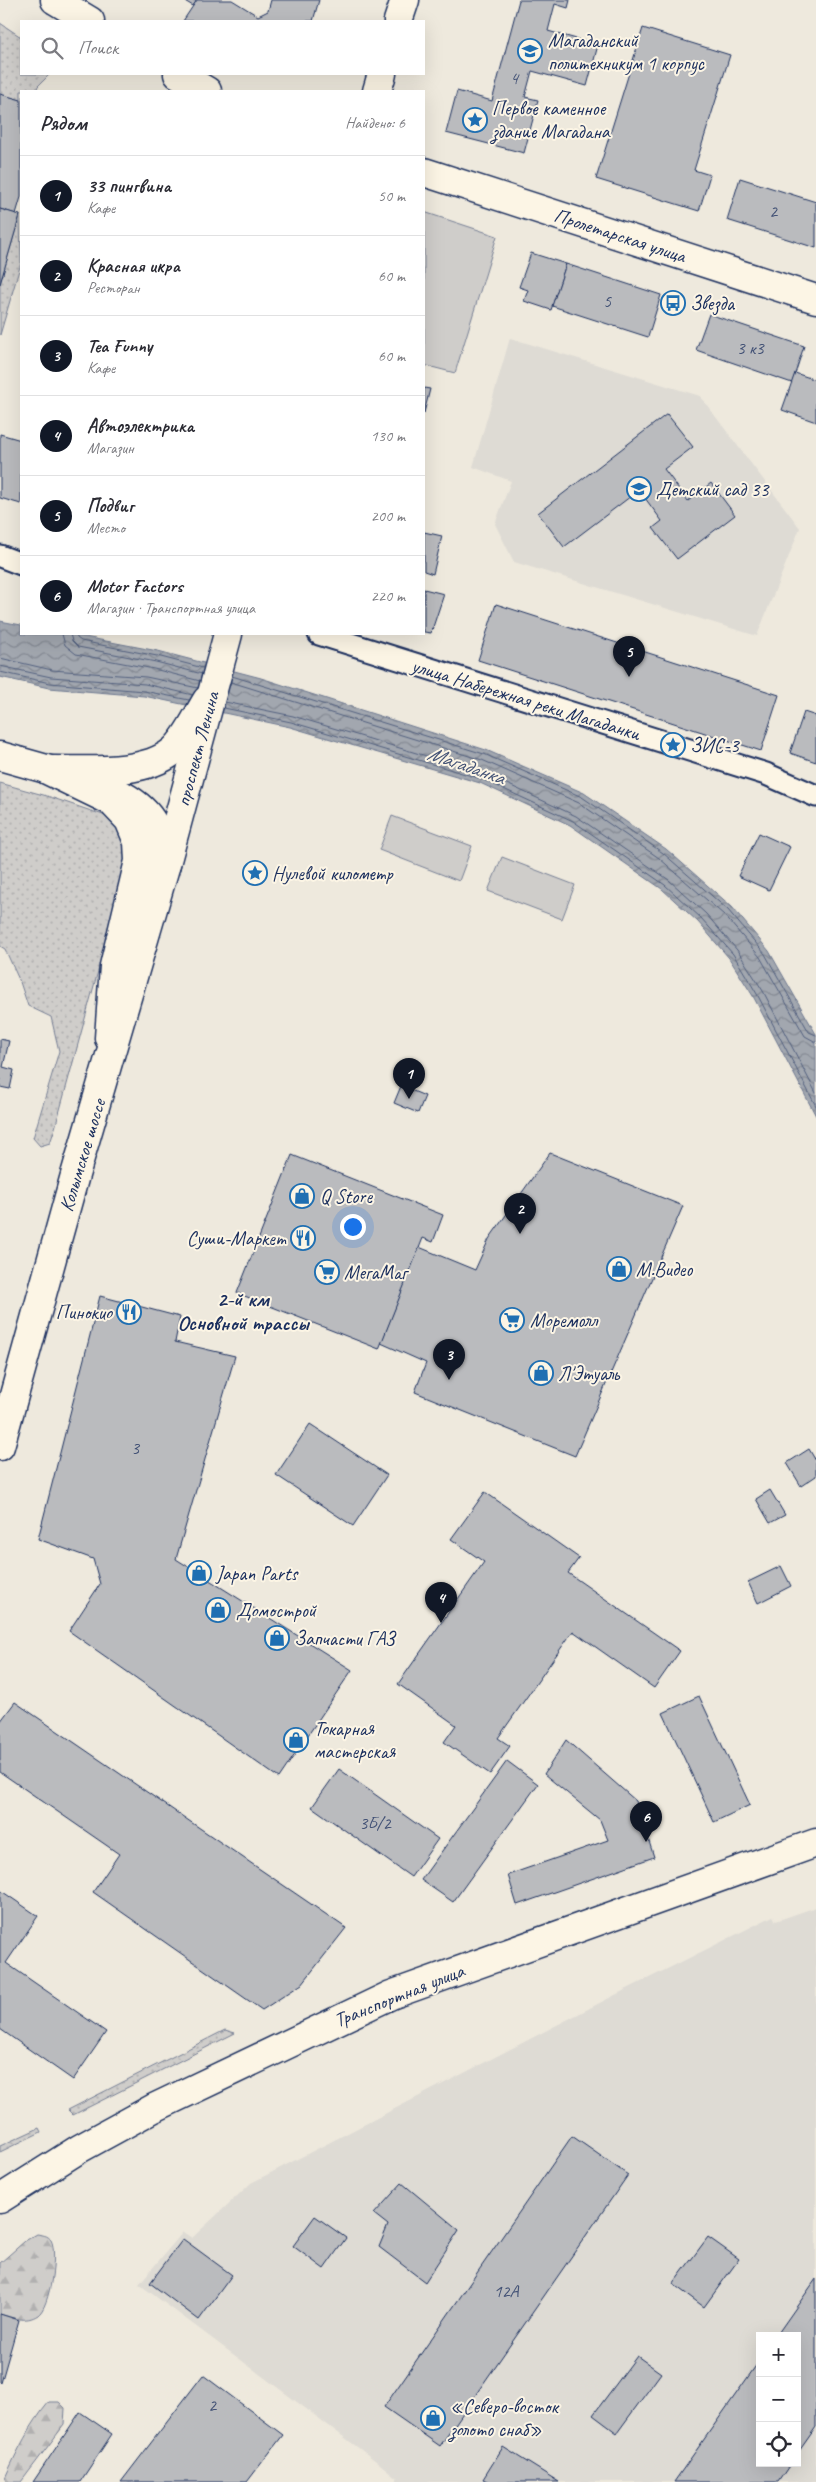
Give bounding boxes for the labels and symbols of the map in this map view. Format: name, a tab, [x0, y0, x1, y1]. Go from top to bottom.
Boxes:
place label: Магаданский политехникум 1 корпус	[548, 28, 705, 76]
school or university icon: Магаданский политехникум 1 корпус	[517, 38, 543, 64]
house number: 4	[510, 67, 520, 89]
place label: Первое каменное здание Магадана	[489, 96, 611, 145]
place icon: Первое каменное здание Магадана	[462, 107, 488, 133]
house number: 2	[769, 200, 779, 222]
street label: Пролетарская улица	[551, 202, 691, 269]
house number: 5	[603, 290, 612, 312]
bus stop icon: Звезда	[660, 290, 686, 316]
place label: Звезда	[690, 291, 736, 316]
house number: 3 к3	[736, 337, 765, 359]
school or university icon: Детский сад 33	[626, 476, 652, 502]
place label: Детский сад 33	[656, 477, 771, 502]
pin: 5	[613, 636, 645, 677]
street label: улица Набережная реки Магаданки	[408, 653, 644, 746]
street label: проспект Ленина	[170, 687, 225, 809]
place icon: ЗИС-3	[660, 732, 686, 758]
place label: ЗИС-3	[690, 733, 741, 758]
water label: Магаданка	[424, 740, 510, 791]
place icon: Нулевой километр	[242, 860, 268, 886]
place label: Нулевой километр	[272, 861, 394, 886]
pin: 1	[393, 1058, 425, 1099]
street label: Колымское шоссе	[54, 1094, 112, 1214]
shop icon: Q Store	[289, 1183, 315, 1209]
place label: Q Store	[320, 1184, 373, 1209]
pin: 2	[504, 1193, 536, 1234]
your location	[340, 1214, 366, 1240]
restaurant icon: Суши-Маркет	[290, 1225, 316, 1251]
place label: Суши-Маркет	[187, 1226, 287, 1251]
shop icon: М.Видео	[606, 1256, 632, 1282]
place label: М.Видео	[636, 1257, 693, 1282]
supermarket icon: МегаМаг	[314, 1259, 340, 1285]
place label: МегаМаг	[344, 1260, 410, 1285]
district label: 2-й км Основной трассы	[177, 1286, 311, 1336]
restaurant icon: Пинокио	[116, 1299, 142, 1325]
place label: Пинокио	[56, 1300, 113, 1325]
supermarket icon: Моремолл	[499, 1307, 525, 1333]
place label: Моремолл	[530, 1308, 599, 1333]
pin: 3	[433, 1339, 465, 1380]
shop icon: Л'Этуаль	[528, 1360, 554, 1386]
place label: Л'Этуаль	[558, 1361, 621, 1386]
house number: 3	[131, 1437, 141, 1459]
shop icon: Japan Parts	[186, 1560, 212, 1586]
place label: Japan Parts	[215, 1561, 300, 1586]
pin: 4	[425, 1582, 457, 1623]
shop icon: Домострой	[205, 1597, 231, 1623]
place label: Домострой	[236, 1598, 318, 1623]
shop icon: Запчасти ГАЗ	[264, 1625, 290, 1651]
place label: Запчасти ГАЗ	[294, 1626, 397, 1651]
place label: Токарная мастерская	[314, 1716, 396, 1764]
shop icon: Токарная мастерская	[283, 1727, 309, 1753]
pin: 6	[630, 1801, 662, 1842]
house number: 3Б/2	[359, 1812, 393, 1834]
street label: Транспортная улица	[330, 1958, 469, 2033]
house number: 12А	[493, 2280, 520, 2302]
house number: 2	[208, 2394, 218, 2416]
place label: «Северо-восток золото снаб»	[447, 2394, 560, 2443]
shop icon: «Северо-восток золото снаб»	[420, 2405, 446, 2431]

